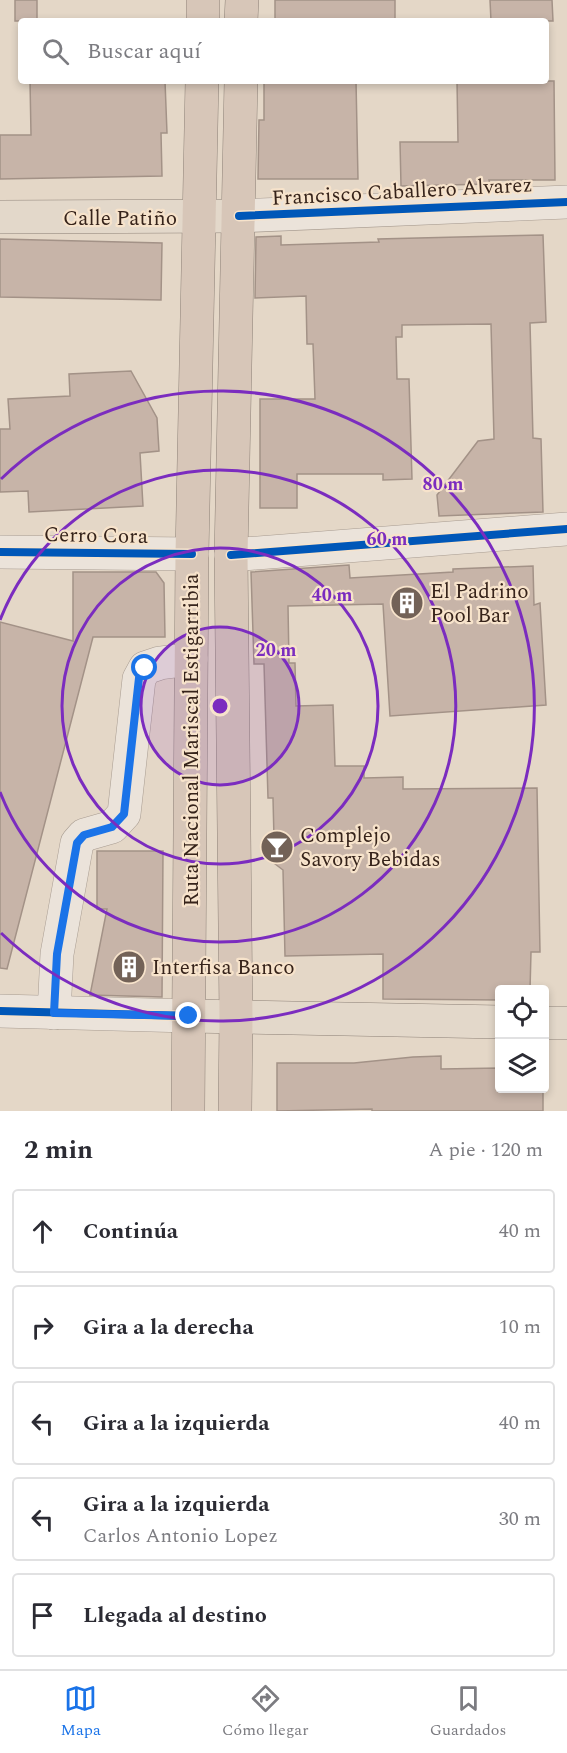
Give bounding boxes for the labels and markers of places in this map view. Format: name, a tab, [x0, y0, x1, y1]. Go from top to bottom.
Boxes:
place label: El Padrino Pool Bar	[430, 576, 529, 632]
building icon: El Padrino Pool Bar	[389, 585, 425, 621]
centre of rings	[210, 696, 230, 716]
place label: Complejo Savory Bebidas	[300, 820, 441, 876]
bar icon: Complejo Savory Bebidas	[259, 829, 295, 865]
building icon: Interfisa Banco	[111, 949, 147, 985]
place label: Interfisa Banco	[152, 952, 295, 984]

